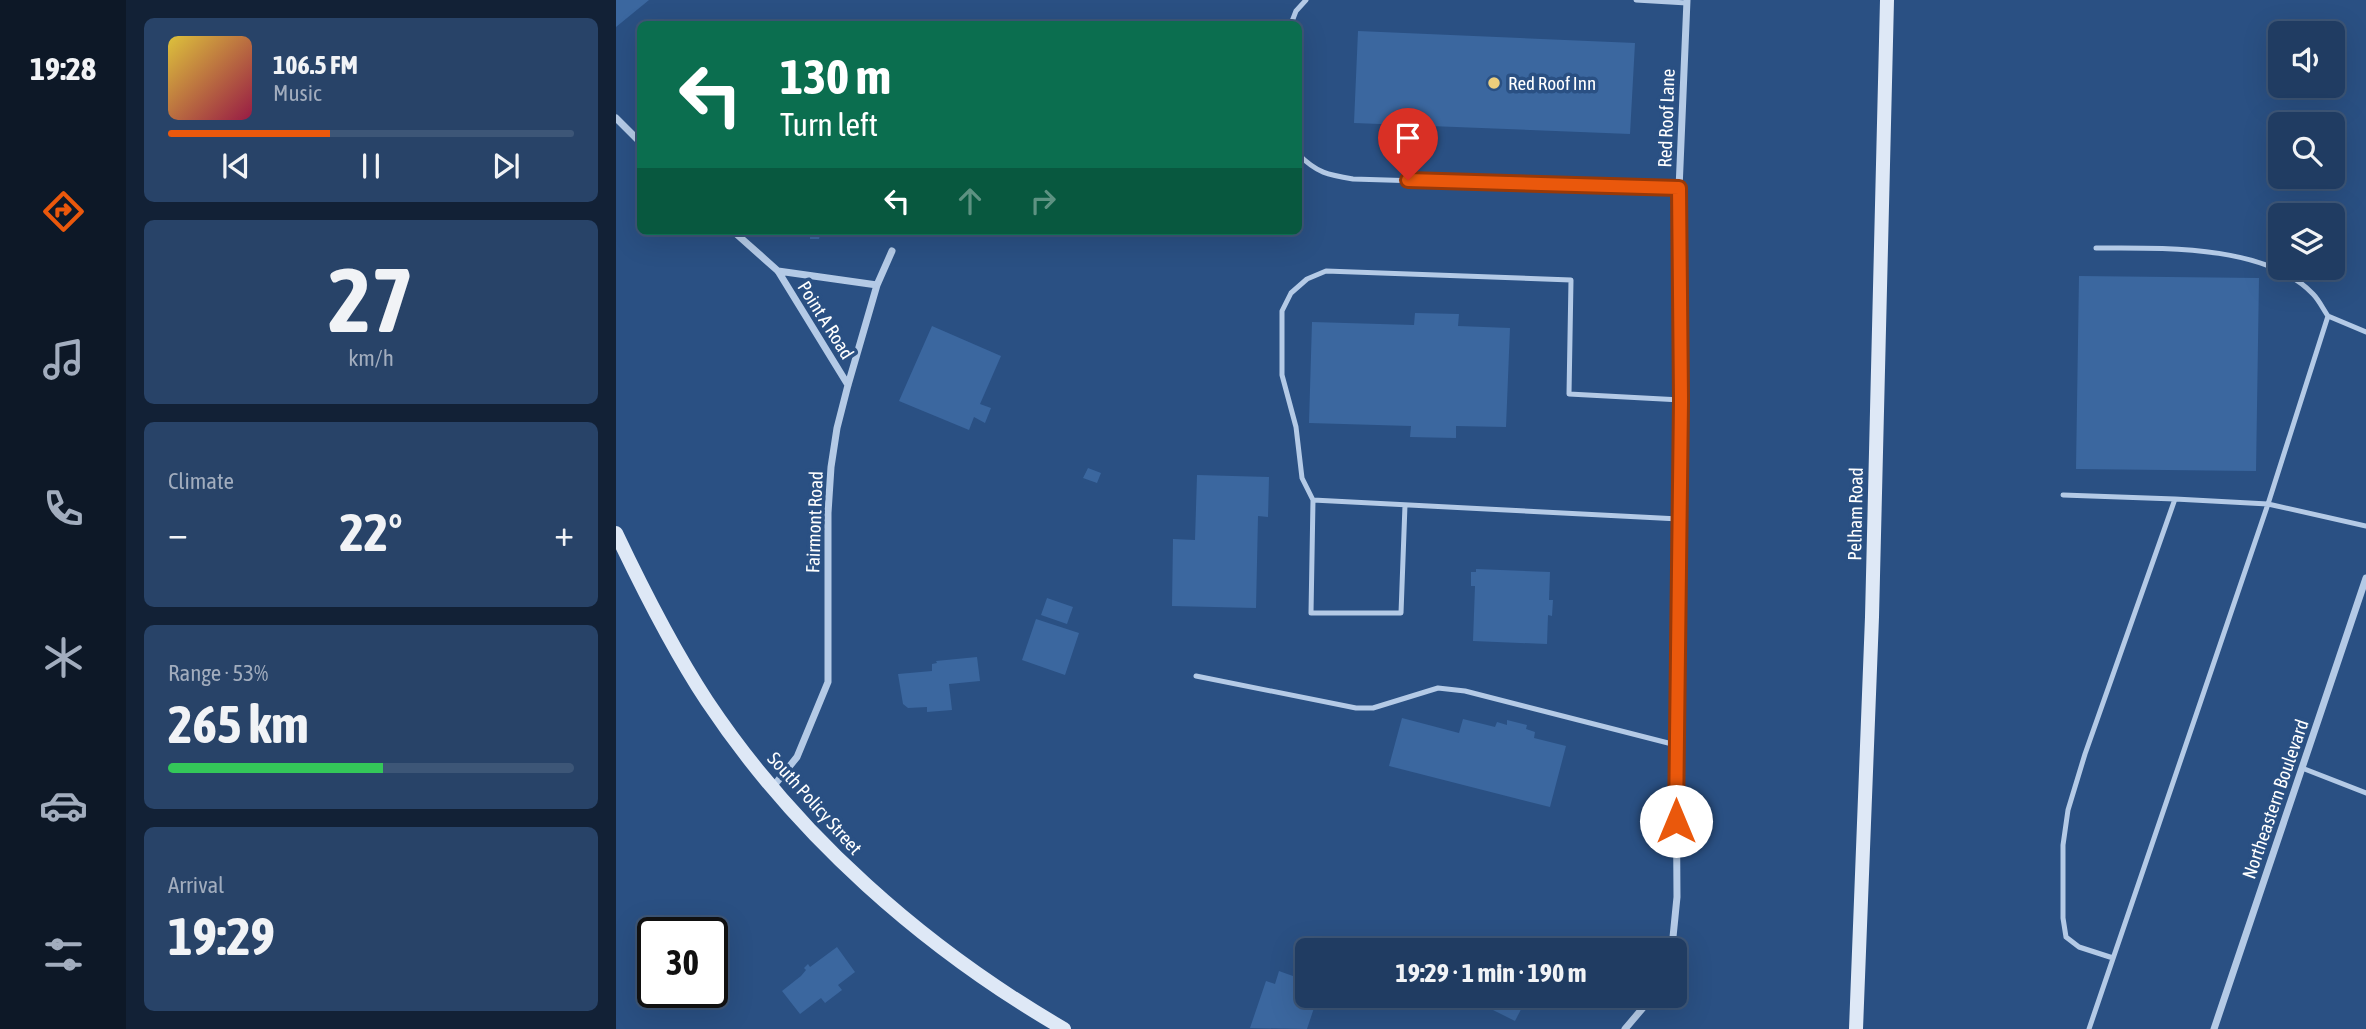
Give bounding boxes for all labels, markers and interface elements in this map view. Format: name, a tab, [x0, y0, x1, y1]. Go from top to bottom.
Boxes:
map controls	[2268, 21, 2345, 280]
button: sound	[2268, 21, 2345, 98]
text: 130 m	[780, 48, 891, 104]
icon: left	[665, 49, 756, 140]
text: 19:28	[30, 50, 96, 87]
text: 106.5 FM	[273, 50, 358, 80]
street label: Red Roof Lane	[1653, 68, 1679, 168]
place label: Red Roof Inn	[1508, 72, 1596, 94]
marker: Red Roof Inn	[1486, 75, 1502, 91]
text: Music	[273, 80, 321, 106]
text: Turn left	[780, 106, 878, 143]
pin	[1378, 108, 1438, 180]
button: search	[2268, 112, 2345, 189]
icon: arrive	[1389, 119, 1427, 157]
icon: previous	[217, 147, 255, 185]
icon: pause	[352, 147, 390, 185]
icon: next	[487, 147, 525, 185]
icon: left	[878, 182, 916, 220]
icon: ahead	[951, 182, 989, 220]
icon: right	[1024, 182, 1062, 220]
icon: directions	[39, 187, 88, 236]
button: layers	[2268, 203, 2345, 280]
text: 27	[328, 247, 414, 351]
street label: Point A Road	[793, 277, 859, 363]
icon: music	[39, 335, 88, 384]
text: km/h	[348, 345, 394, 371]
street label: Pelham Road	[1843, 467, 1867, 561]
text: Climate	[168, 468, 234, 494]
street label: Fairmont Road	[801, 471, 827, 573]
icon: phone	[39, 484, 88, 533]
text: 22°	[339, 502, 403, 562]
text: −	[168, 511, 188, 554]
text: +	[554, 511, 574, 554]
icon: climate	[39, 633, 88, 682]
text: Range · 53%	[168, 660, 268, 686]
text: 265 km	[168, 694, 309, 754]
street label: Northeastern Boulevard	[2237, 716, 2313, 882]
street label: South Policy Street	[763, 747, 867, 859]
icon: car	[39, 781, 88, 830]
position arrow	[1639, 784, 1713, 858]
text: Arrival	[168, 872, 224, 898]
text: 19:29	[168, 906, 275, 966]
speed limit sign: 30	[637, 917, 728, 1008]
icon: filters	[39, 930, 88, 979]
text: 19:29 · 1 min · 190 m	[1396, 958, 1586, 988]

